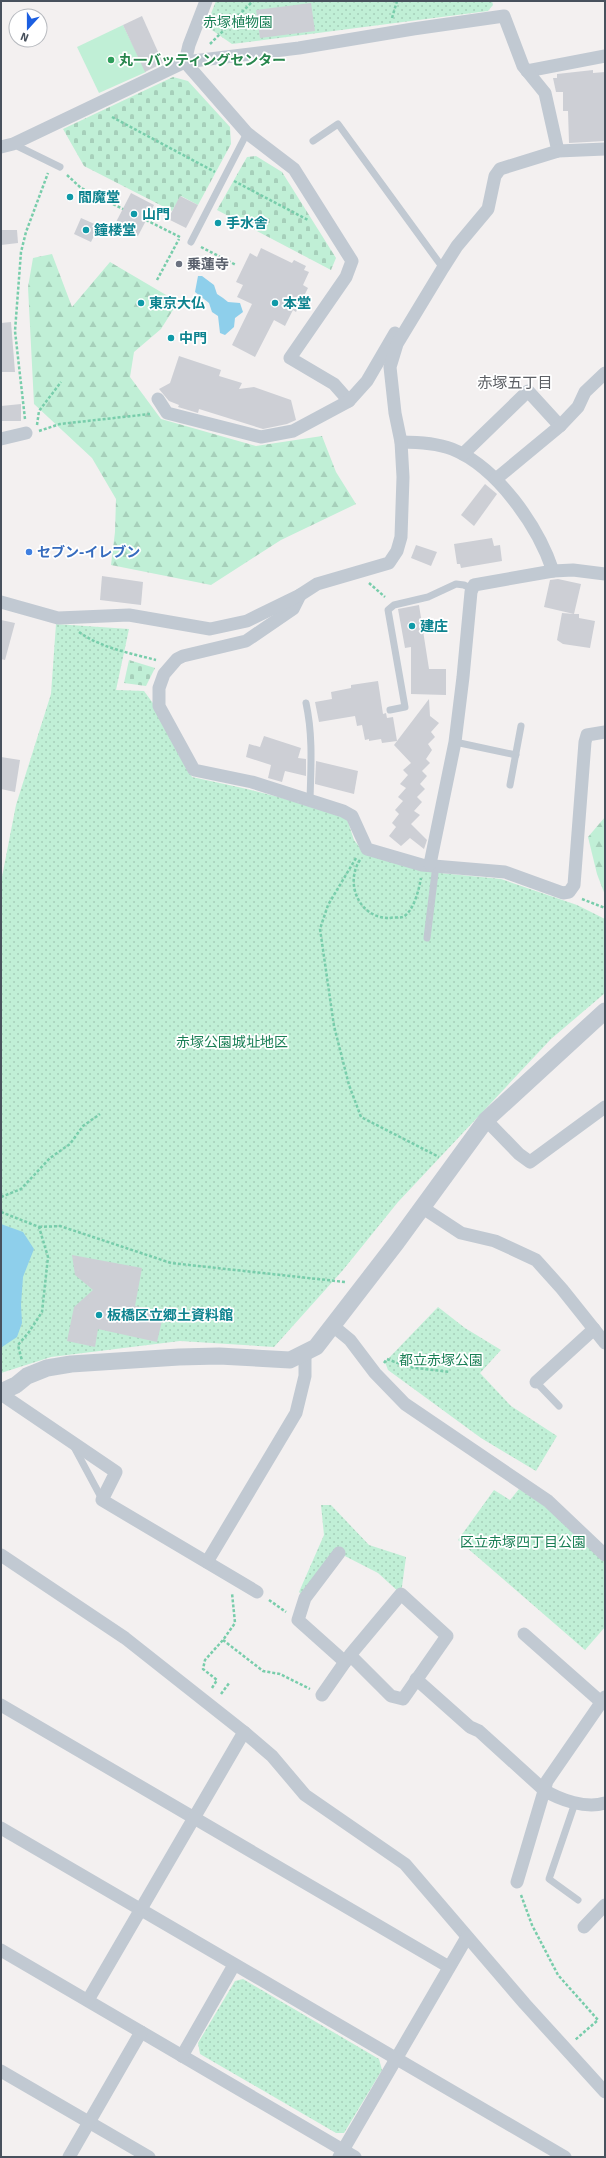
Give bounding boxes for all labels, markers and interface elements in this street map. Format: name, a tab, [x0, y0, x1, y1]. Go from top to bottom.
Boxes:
north arrow	[8, 8, 48, 48]
park label: 赤塚植物園	[203, 14, 273, 31]
text: N	[19, 29, 30, 44]
place label: 丸一バッティングセンター	[119, 52, 286, 69]
marker: 丸一バッティングセンター	[106, 55, 116, 65]
place label: 閻魔堂	[78, 189, 120, 206]
marker: 閻魔堂	[65, 192, 75, 202]
place label: 山門	[142, 206, 170, 223]
marker: 山門	[129, 209, 139, 219]
place label: 手水舎	[226, 215, 268, 232]
marker: 手水舎	[213, 218, 223, 228]
place label: 鐘楼堂	[94, 222, 136, 239]
marker: 鐘楼堂	[81, 225, 91, 235]
place label: 乗蓮寺	[187, 256, 229, 273]
marker: 乗蓮寺	[174, 259, 184, 269]
place label: 東京大仏	[149, 295, 205, 312]
place label: 本堂	[283, 295, 311, 312]
marker: 東京大仏	[136, 298, 146, 308]
marker: 本堂	[270, 298, 280, 308]
place label: 中門	[179, 330, 207, 347]
marker: 中門	[166, 333, 176, 343]
district label: 赤塚五丁目	[477, 374, 553, 392]
place label: セブン-イレブン	[37, 544, 140, 561]
marker: セブン-イレブン	[24, 547, 34, 557]
place label: 建庄	[420, 618, 448, 635]
marker: 建庄	[407, 621, 417, 631]
park label: 赤塚公園城址地区	[176, 1034, 288, 1051]
place label: 板橋区立郷土資料館	[107, 1307, 233, 1324]
marker: 板橋区立郷土資料館	[94, 1310, 104, 1320]
park label: 都立赤塚公園	[399, 1352, 483, 1369]
park label: 区立赤塚四丁目公園	[460, 1534, 586, 1551]

